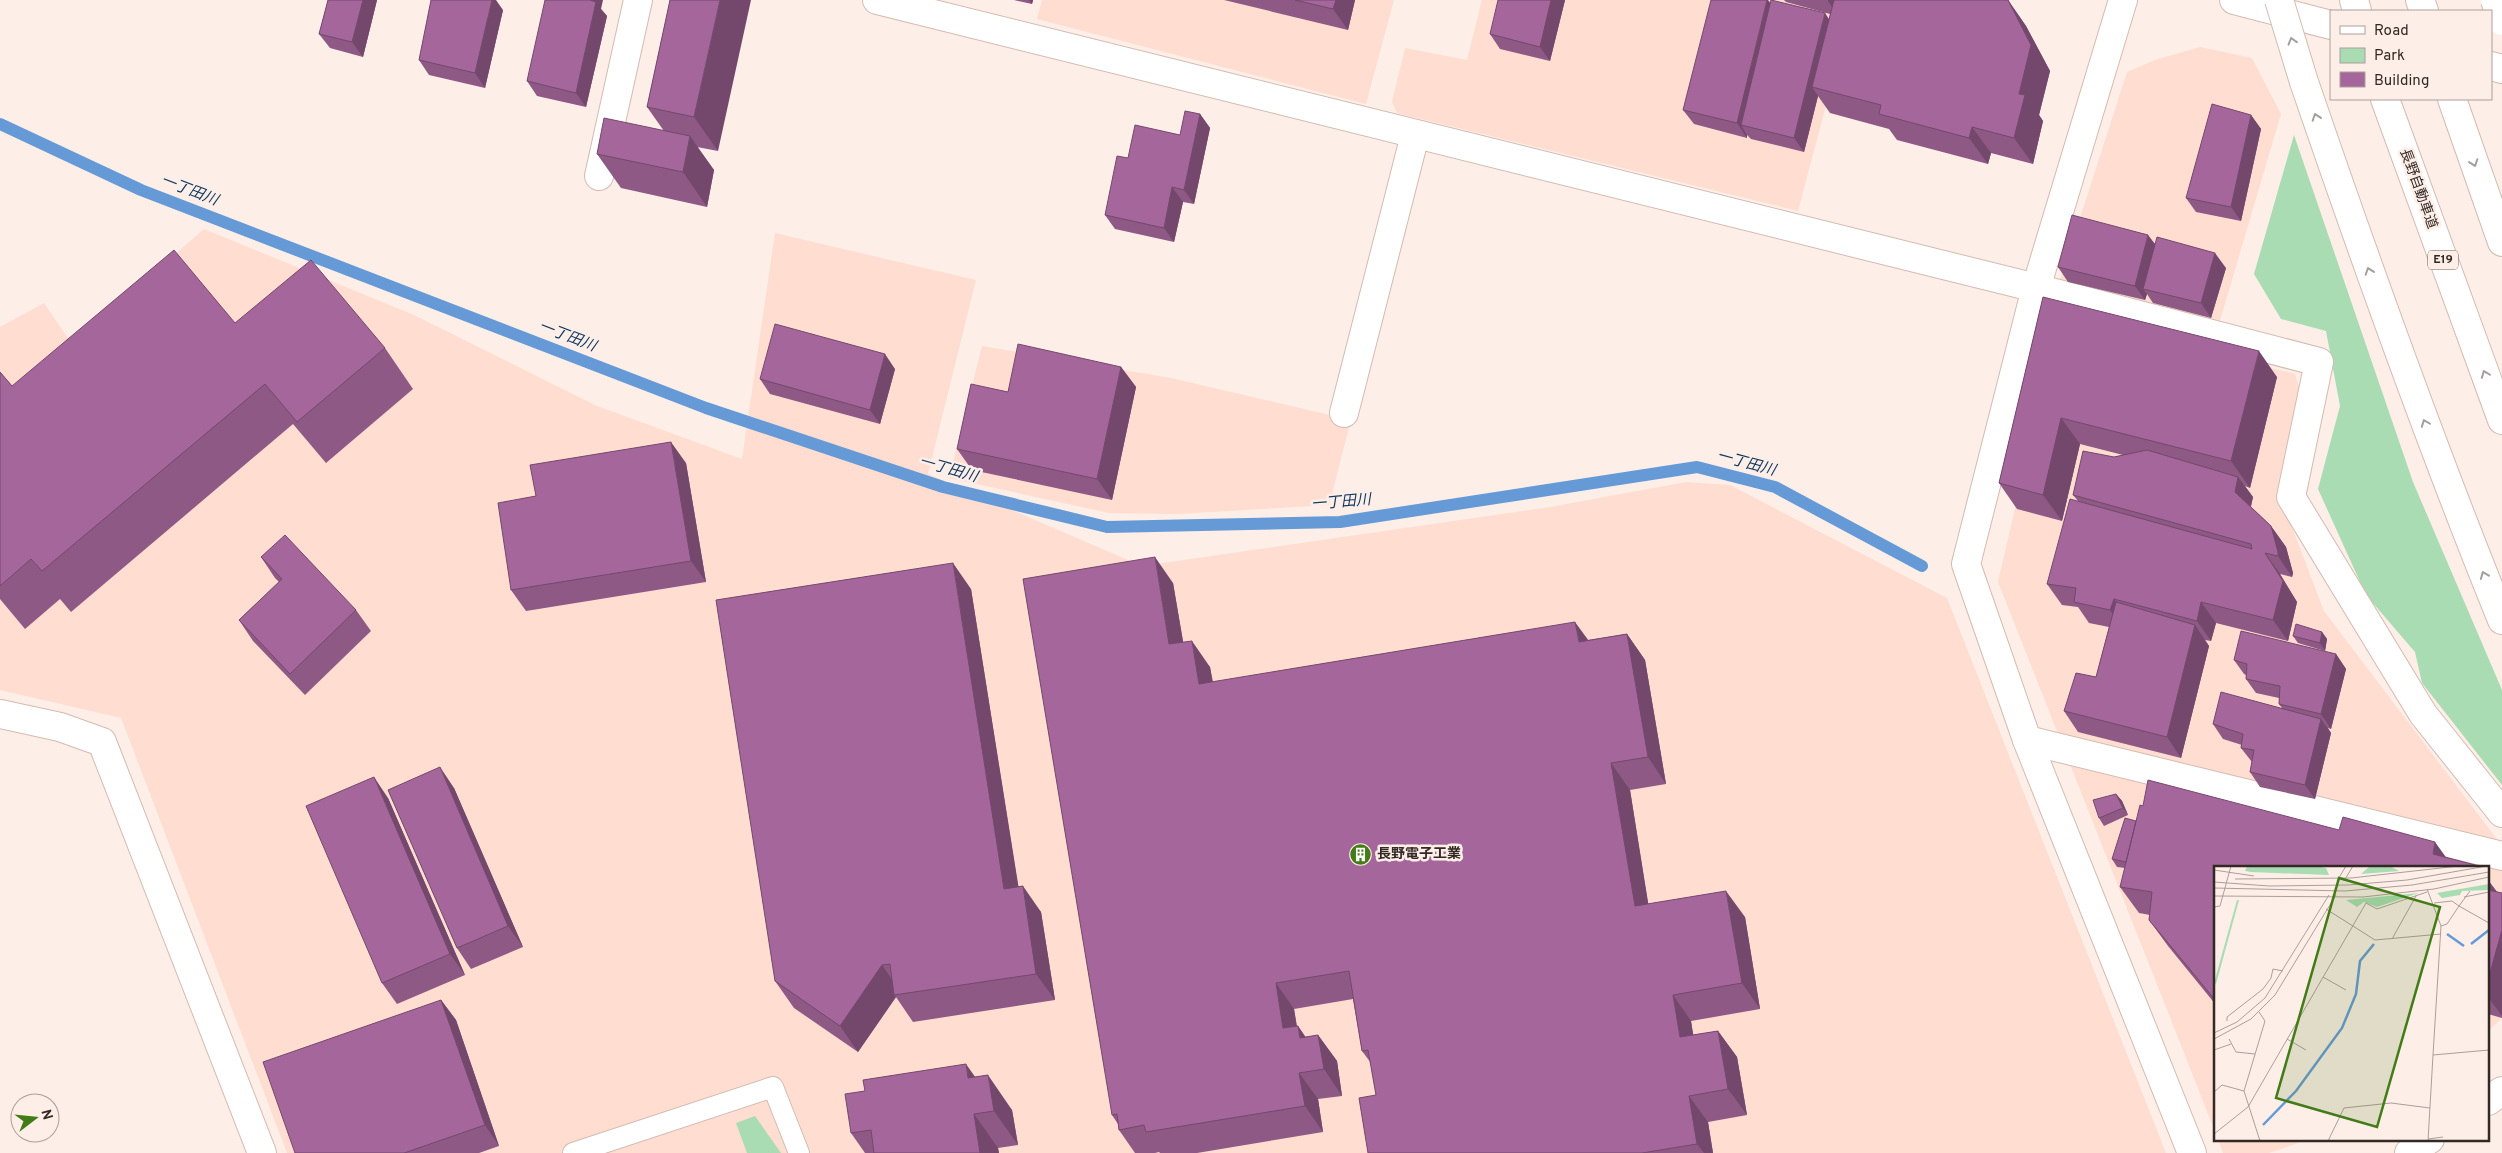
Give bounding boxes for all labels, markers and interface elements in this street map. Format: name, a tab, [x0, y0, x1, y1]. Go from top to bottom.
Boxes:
legend	[2330, 10, 2492, 100]
text: Road	[2374, 22, 2409, 41]
one-way arrow	[2287, 38, 2297, 46]
text: Park	[2374, 47, 2405, 66]
text: Building	[2374, 72, 2429, 91]
one-way arrow	[2312, 113, 2322, 122]
street label: 長野自動車道	[2396, 147, 2440, 231]
one-way arrow	[2468, 158, 2478, 167]
water label: 一丁田川	[158, 171, 222, 211]
road number: E19	[2428, 250, 2458, 270]
one-way arrow	[2365, 267, 2375, 275]
water label: 一丁田川	[536, 317, 600, 357]
one-way arrow	[2481, 370, 2491, 379]
one-way arrow	[2421, 419, 2431, 428]
water label: 一丁田川	[1715, 447, 1779, 481]
water label: 一丁田川	[917, 453, 981, 488]
water label: 一丁田川	[1310, 491, 1374, 515]
one-way arrow	[2479, 571, 2490, 580]
building icon: 長野電子工業	[1349, 842, 1373, 866]
place label: 長野電子工業	[1377, 846, 1461, 863]
inset map	[2214, 866, 2490, 1140]
north arrow	[10, 1093, 60, 1143]
text: N	[36, 1108, 56, 1122]

